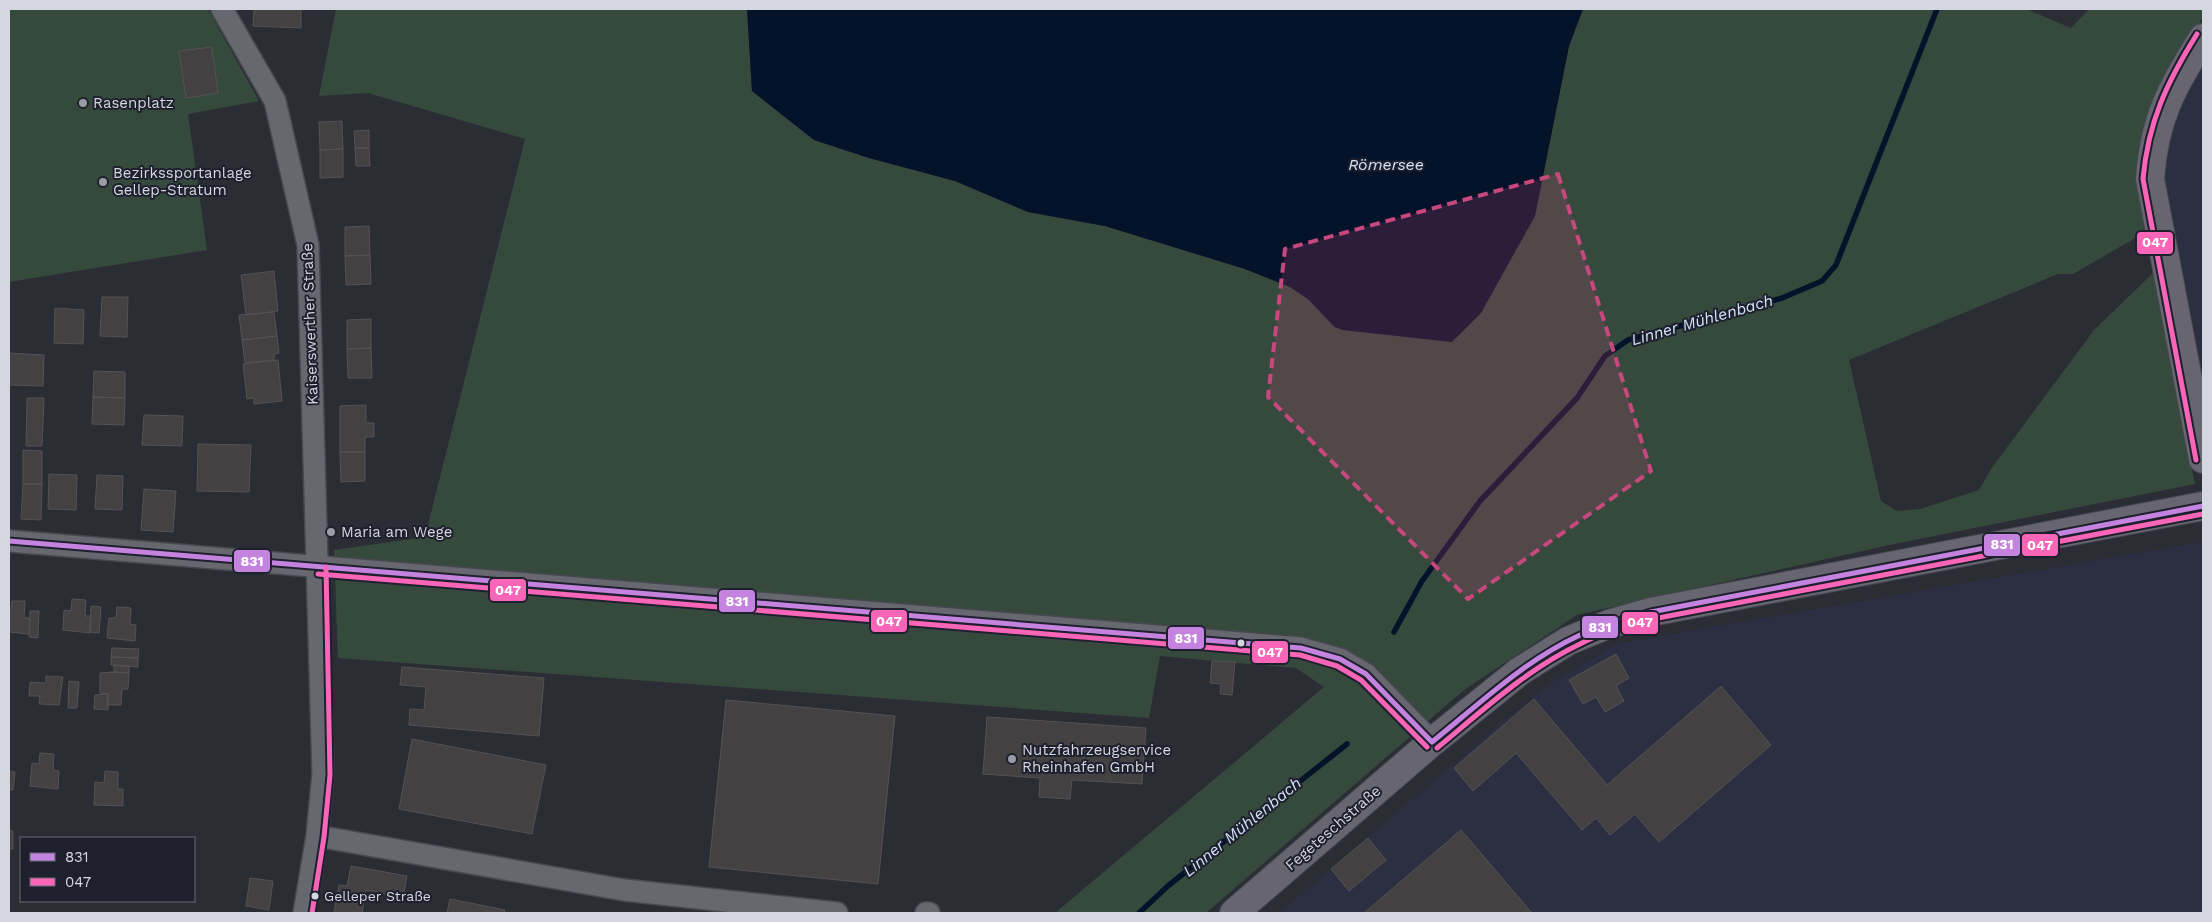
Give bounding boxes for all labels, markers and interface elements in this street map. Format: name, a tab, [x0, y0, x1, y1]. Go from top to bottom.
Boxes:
place label: Rasenplatz	[93, 94, 174, 112]
marker: Rasenplatz	[77, 97, 89, 109]
water label: Römersee	[1348, 155, 1424, 174]
place label: Bezirkssportanlage Gellep-Stratum	[113, 164, 252, 199]
marker: Bezirkssportanlage Gellep-Stratum	[97, 176, 109, 188]
line badge: 047	[2136, 231, 2174, 255]
text: 047	[2142, 234, 2168, 250]
street label: Kaiserswerther Straße	[298, 243, 322, 405]
water label: Linner Mühlenbach	[1629, 291, 1775, 349]
place label: Maria am Wege	[341, 523, 452, 541]
marker: Maria am Wege	[325, 526, 337, 538]
line badge: 831	[1983, 533, 2021, 557]
line badge: 047	[2021, 533, 2059, 557]
text: 831	[1990, 536, 2014, 552]
text: 047	[2027, 537, 2053, 553]
line badge: 831	[233, 549, 271, 573]
text: 831	[240, 553, 264, 569]
line badge: 047	[489, 578, 527, 602]
text: 047	[495, 582, 521, 598]
line badge: 831	[718, 589, 756, 613]
text: 831	[725, 593, 749, 609]
line badge: 047	[870, 609, 908, 633]
line badge: 047	[1621, 611, 1659, 635]
text: 047	[876, 613, 902, 629]
text: 047	[1627, 614, 1653, 630]
line badge: 831	[1581, 615, 1619, 639]
text: 831	[1588, 619, 1612, 635]
line badge: 831	[1167, 626, 1205, 650]
text: 831	[1174, 630, 1198, 646]
unlabelled marker	[1236, 638, 1246, 648]
line badge: 047	[1251, 640, 1289, 664]
text: 047	[1257, 644, 1283, 660]
place label: Nutzfahrzeugservice Rheinhafen GmbH	[1022, 741, 1171, 776]
marker: Nutzfahrzeugservice Rheinhafen GmbH	[1006, 753, 1018, 765]
water label: Linner Mühlenbach	[1179, 773, 1305, 881]
street label: Fegeteschstraße	[1282, 782, 1384, 874]
legend	[20, 837, 195, 902]
text: 831	[65, 848, 89, 866]
text: 047	[65, 873, 91, 891]
place label: Gelleper Straße	[324, 888, 431, 904]
marker: Gelleper Straße	[310, 891, 320, 901]

